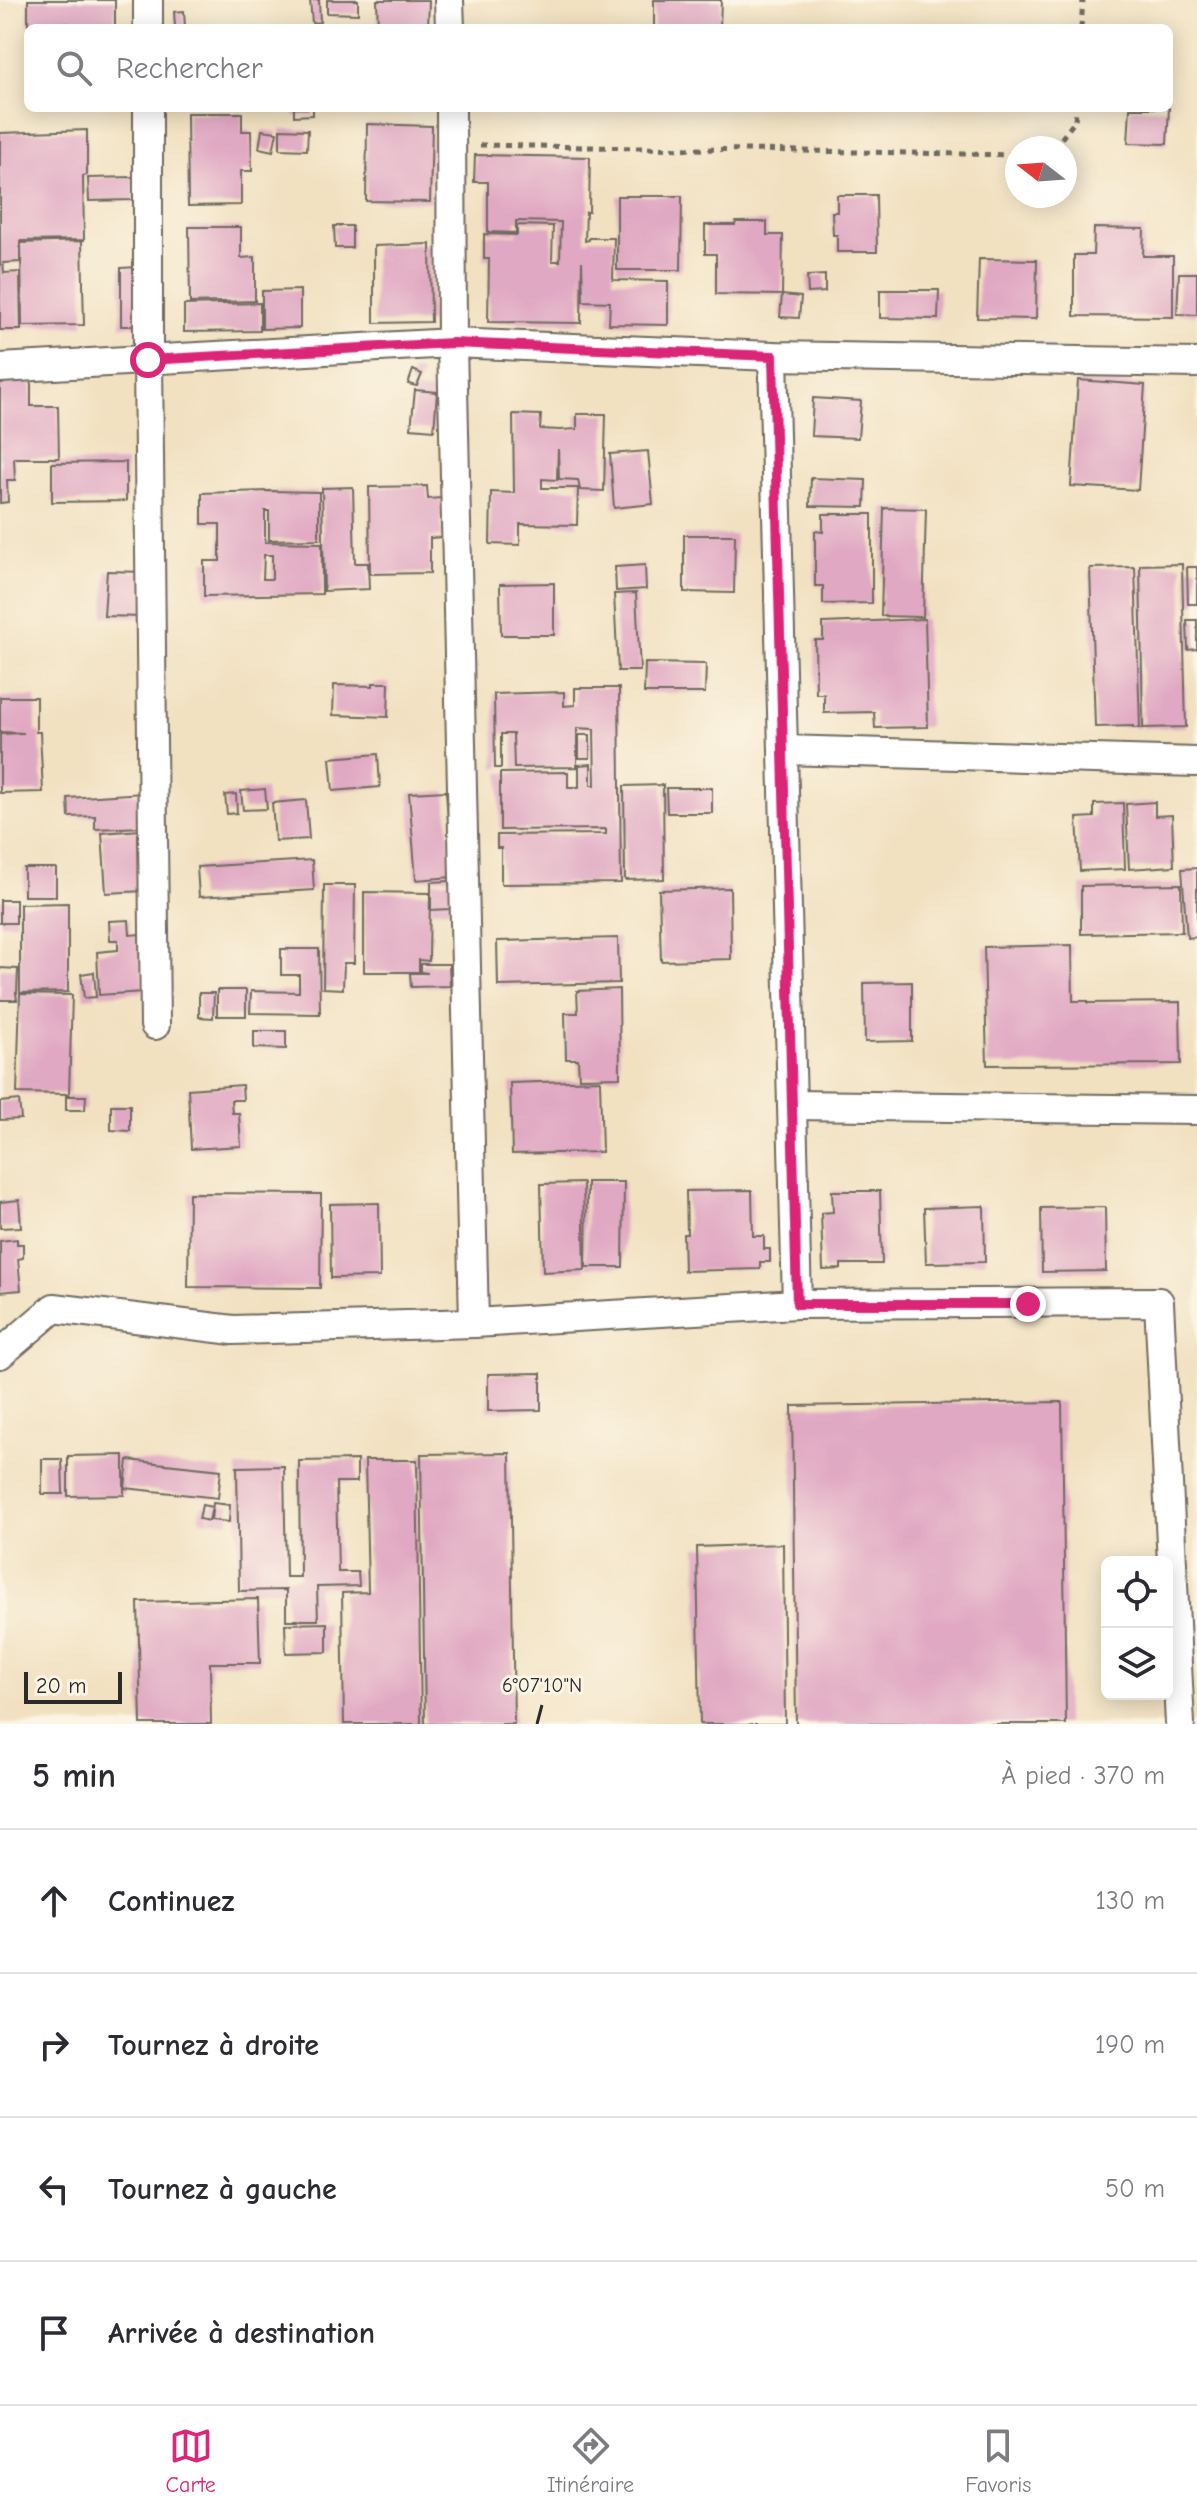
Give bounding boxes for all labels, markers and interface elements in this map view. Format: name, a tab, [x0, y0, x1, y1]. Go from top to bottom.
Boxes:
search box	[24, 24, 1173, 112]
icon: search	[52, 46, 96, 90]
text: Rechercher	[116, 51, 263, 86]
north arrow	[1005, 136, 1077, 208]
route start	[130, 342, 166, 378]
route end	[1010, 1286, 1046, 1322]
map controls	[1101, 1556, 1173, 1700]
button: locate	[1101, 1556, 1173, 1628]
button: layers	[1101, 1628, 1173, 1700]
scale bar	[24, 1668, 122, 1704]
text: 20 m	[36, 1673, 86, 1699]
text: 6°07'10"N	[502, 1674, 582, 1697]
text: 5 min	[32, 1756, 116, 1796]
text: À pied · 370 m	[1001, 1761, 1165, 1791]
icon: ahead	[32, 1879, 76, 1923]
text: Continuez	[108, 1884, 234, 1919]
text: 130 m	[1096, 1886, 1165, 1916]
icon: right	[32, 2023, 76, 2067]
text: Tournez à droite	[108, 2028, 319, 2063]
text: 190 m	[1095, 2030, 1165, 2060]
icon: left	[32, 2167, 76, 2211]
text: Tournez à gauche	[108, 2172, 337, 2207]
text: 50 m	[1105, 2174, 1165, 2204]
icon: arrive	[32, 2311, 76, 2355]
text: Arrivée à destination	[108, 2316, 375, 2351]
tab: Carte	[166, 2424, 216, 2498]
tab: Itinéraire	[547, 2424, 634, 2498]
tab: Favoris	[965, 2424, 1031, 2498]

